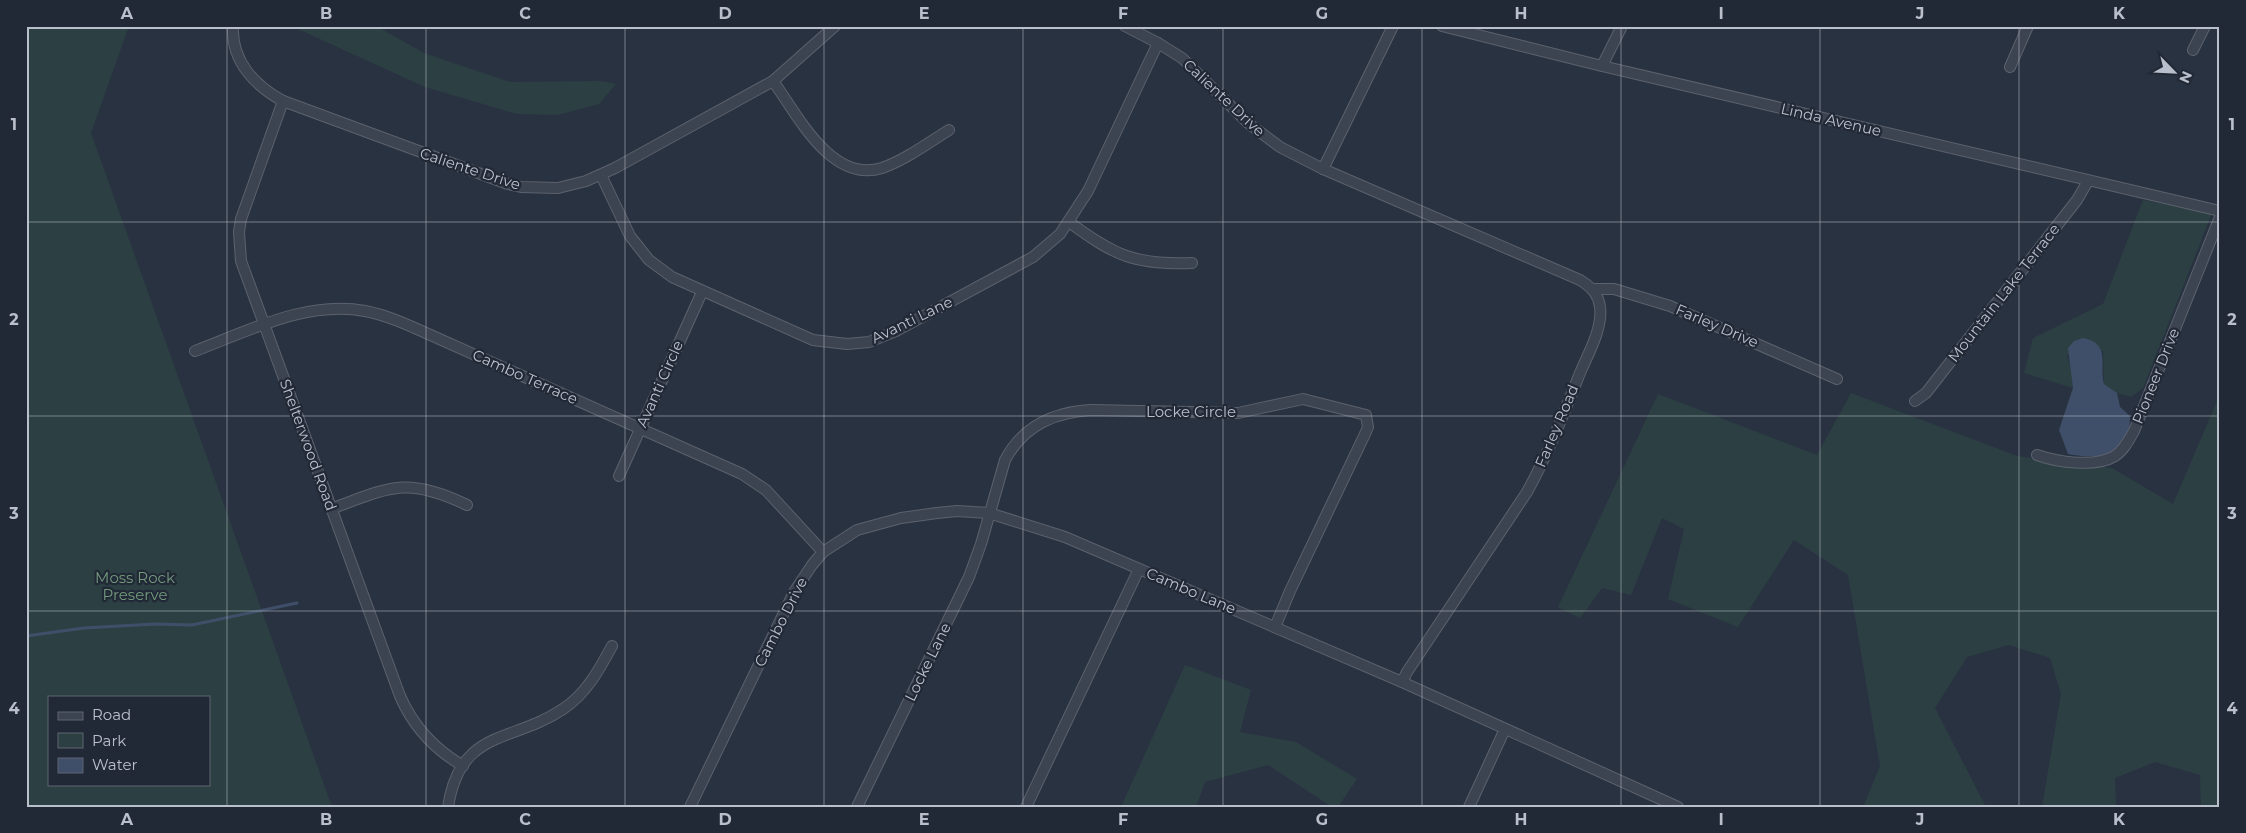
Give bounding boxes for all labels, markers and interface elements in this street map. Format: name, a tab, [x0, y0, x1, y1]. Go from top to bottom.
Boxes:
text: A	[120, 4, 134, 23]
text: B	[320, 4, 332, 23]
text: C	[519, 4, 531, 23]
text: D	[718, 4, 732, 23]
text: E	[919, 4, 929, 23]
text: F	[1118, 4, 1128, 23]
text: G	[1316, 4, 1328, 23]
text: H	[1515, 4, 1527, 23]
text: I	[1718, 4, 1724, 23]
text: J	[1915, 4, 1924, 23]
text: K	[2113, 4, 2126, 23]
north arrow	[2148, 48, 2198, 98]
street label: Caliente Drive	[1180, 55, 1269, 140]
text: N	[2175, 68, 2196, 86]
street label: Linda Avenue	[1779, 99, 1883, 140]
text: 1	[11, 115, 17, 134]
text: 1	[2229, 115, 2235, 134]
street label: Caliente Drive	[417, 143, 523, 194]
street label: Mountain Lake Terrace	[1944, 220, 2064, 366]
street label: Avanti Lane	[868, 292, 956, 347]
street label: Farley Drive	[1673, 300, 1762, 352]
text: 2	[9, 310, 19, 329]
text: 2	[2227, 310, 2237, 329]
street label: Pioneer Drive	[2128, 325, 2183, 427]
street label: Avanti Circle	[632, 337, 687, 430]
street label: Cambo Terrace	[470, 345, 581, 408]
street label: Shelterwood Road	[276, 376, 341, 513]
street label: Farley Road	[1531, 381, 1583, 470]
street label: Locke Circle	[1146, 402, 1236, 421]
text: 3	[8, 504, 19, 523]
text: 3	[2226, 504, 2237, 523]
street label: Cambo Lane	[1143, 563, 1239, 618]
park label: Moss Rock Preserve	[95, 568, 175, 604]
street label: Cambo Drive	[750, 574, 811, 670]
street label: Locke Lane	[900, 619, 955, 704]
legend	[48, 696, 210, 786]
text: 4	[8, 699, 20, 718]
text: 4	[2226, 699, 2238, 718]
text: Road	[92, 705, 131, 724]
text: Park	[92, 731, 126, 750]
text: Water	[92, 755, 138, 774]
text: A	[120, 810, 134, 829]
text: B	[320, 810, 332, 829]
text: C	[519, 810, 531, 829]
text: D	[718, 810, 732, 829]
text: E	[919, 810, 929, 829]
text: F	[1118, 810, 1128, 829]
text: G	[1316, 810, 1328, 829]
text: H	[1515, 810, 1527, 829]
text: I	[1718, 810, 1724, 829]
text: J	[1915, 810, 1924, 829]
text: K	[2113, 810, 2126, 829]

